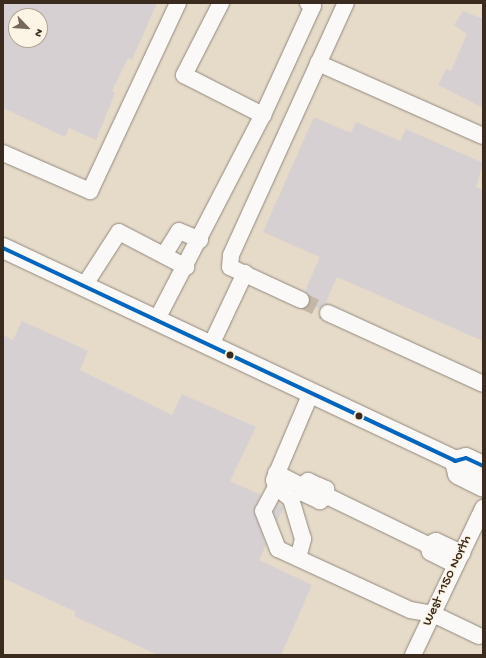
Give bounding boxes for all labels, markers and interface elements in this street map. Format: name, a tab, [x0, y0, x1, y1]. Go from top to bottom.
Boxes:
north arrow	[8, 8, 48, 48]
text: N	[31, 27, 45, 38]
unlabelled marker	[225, 350, 235, 360]
unlabelled marker	[354, 411, 364, 421]
street label: West 1150 North	[420, 533, 476, 629]

